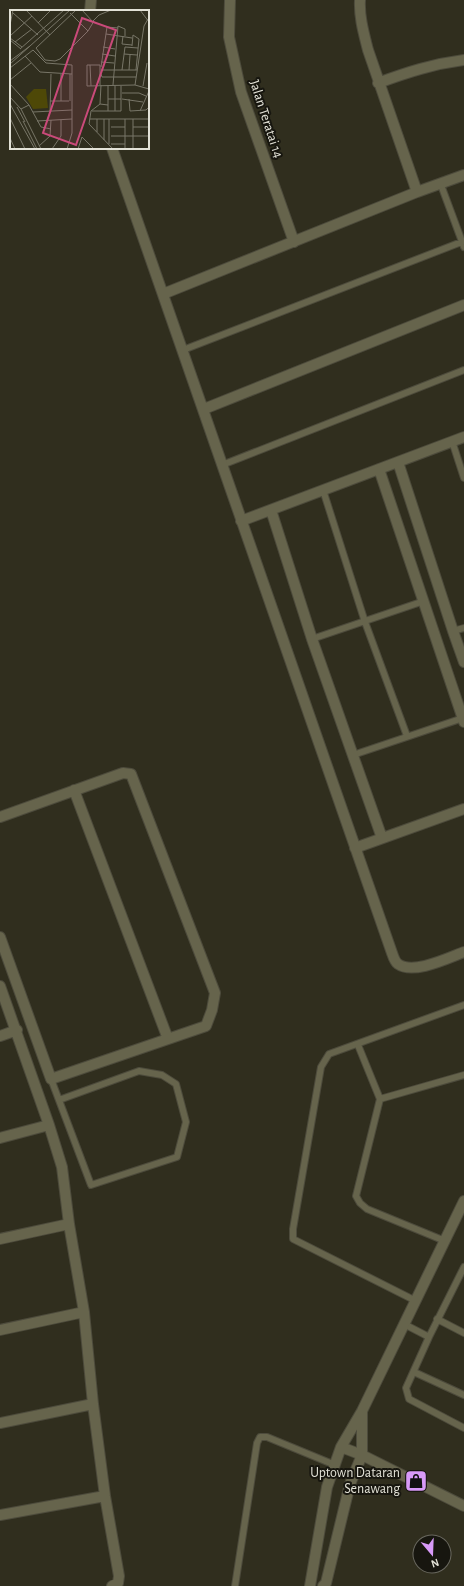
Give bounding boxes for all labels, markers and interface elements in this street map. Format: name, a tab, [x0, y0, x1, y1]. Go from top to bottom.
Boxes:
inset map	[10, 10, 149, 149]
street label: Jalan Teratai 14	[247, 78, 285, 160]
place label: Uptown Dataran Senawang	[310, 1466, 400, 1496]
shop icon: Uptown Dataran Senawang	[403, 1468, 429, 1494]
north arrow	[412, 1534, 452, 1574]
text: N	[430, 1557, 441, 1569]

